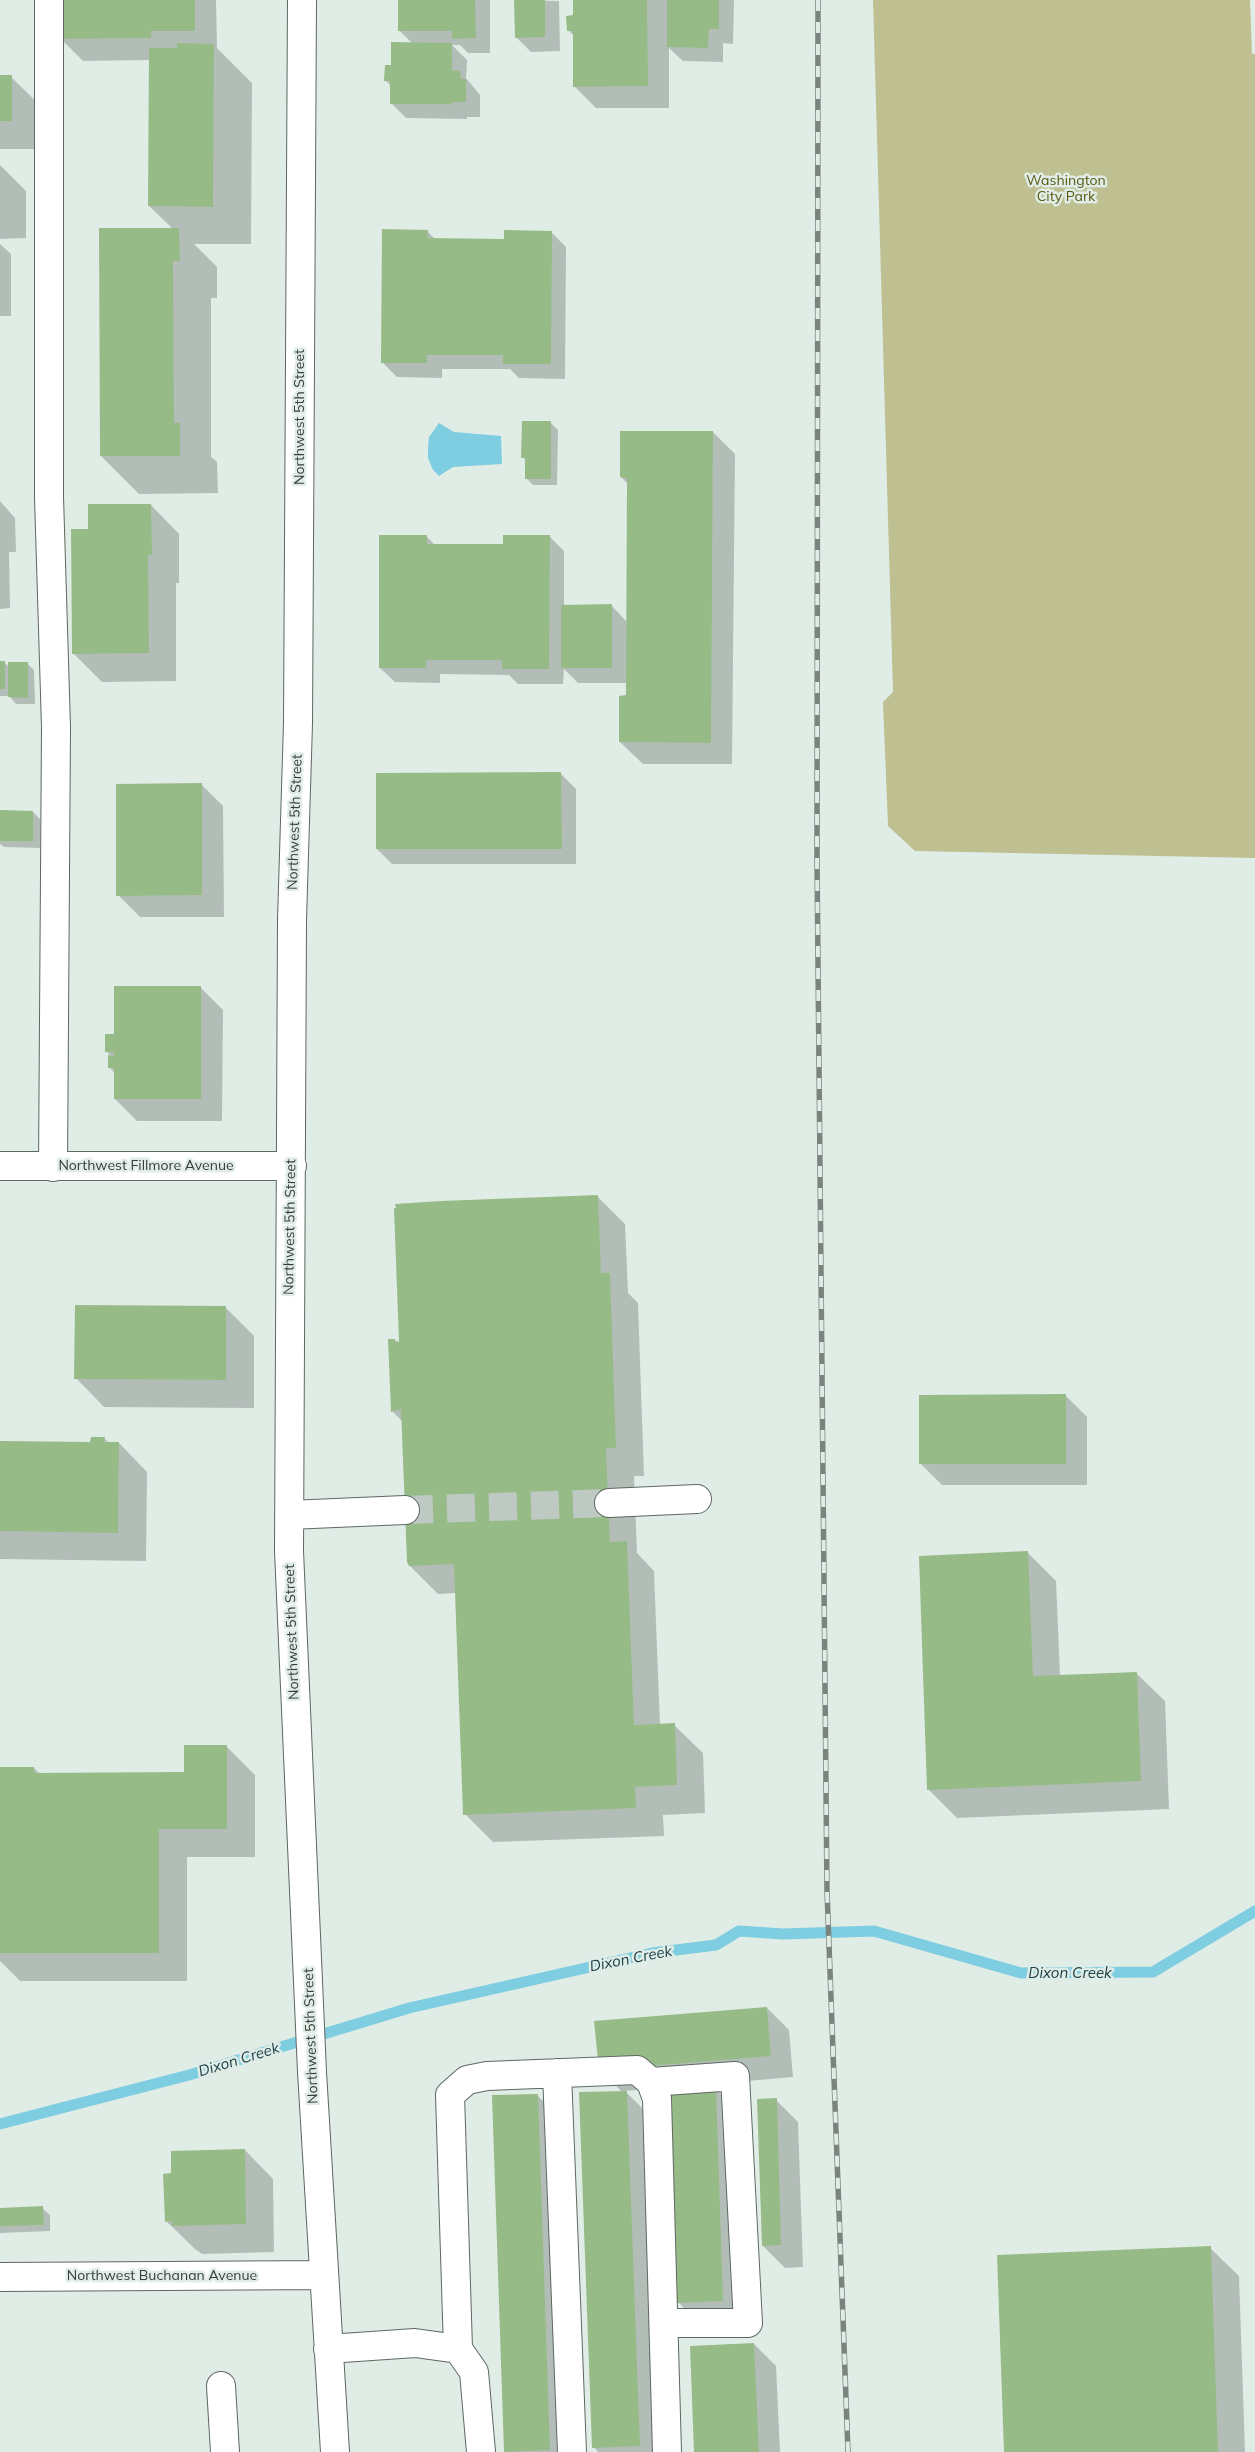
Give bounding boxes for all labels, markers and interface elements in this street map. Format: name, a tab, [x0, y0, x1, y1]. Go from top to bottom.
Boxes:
park label: Washington City Park	[1026, 173, 1106, 206]
street label: Northwest 5th Street	[292, 349, 308, 485]
street label: Northwest 5th Street	[284, 754, 306, 890]
street label: Northwest Fillmore Avenue	[58, 1158, 234, 1174]
street label: Northwest 5th Street	[280, 1159, 300, 1295]
street label: Northwest 5th Street	[281, 1564, 303, 1700]
water label: Dixon Creek	[588, 1942, 674, 1976]
water label: Dixon Creek	[1028, 1964, 1112, 1982]
street label: Northwest 5th Street	[300, 1968, 322, 2104]
water label: Dixon Creek	[196, 2039, 282, 2081]
street label: Northwest Buchanan Avenue	[67, 2268, 257, 2284]

